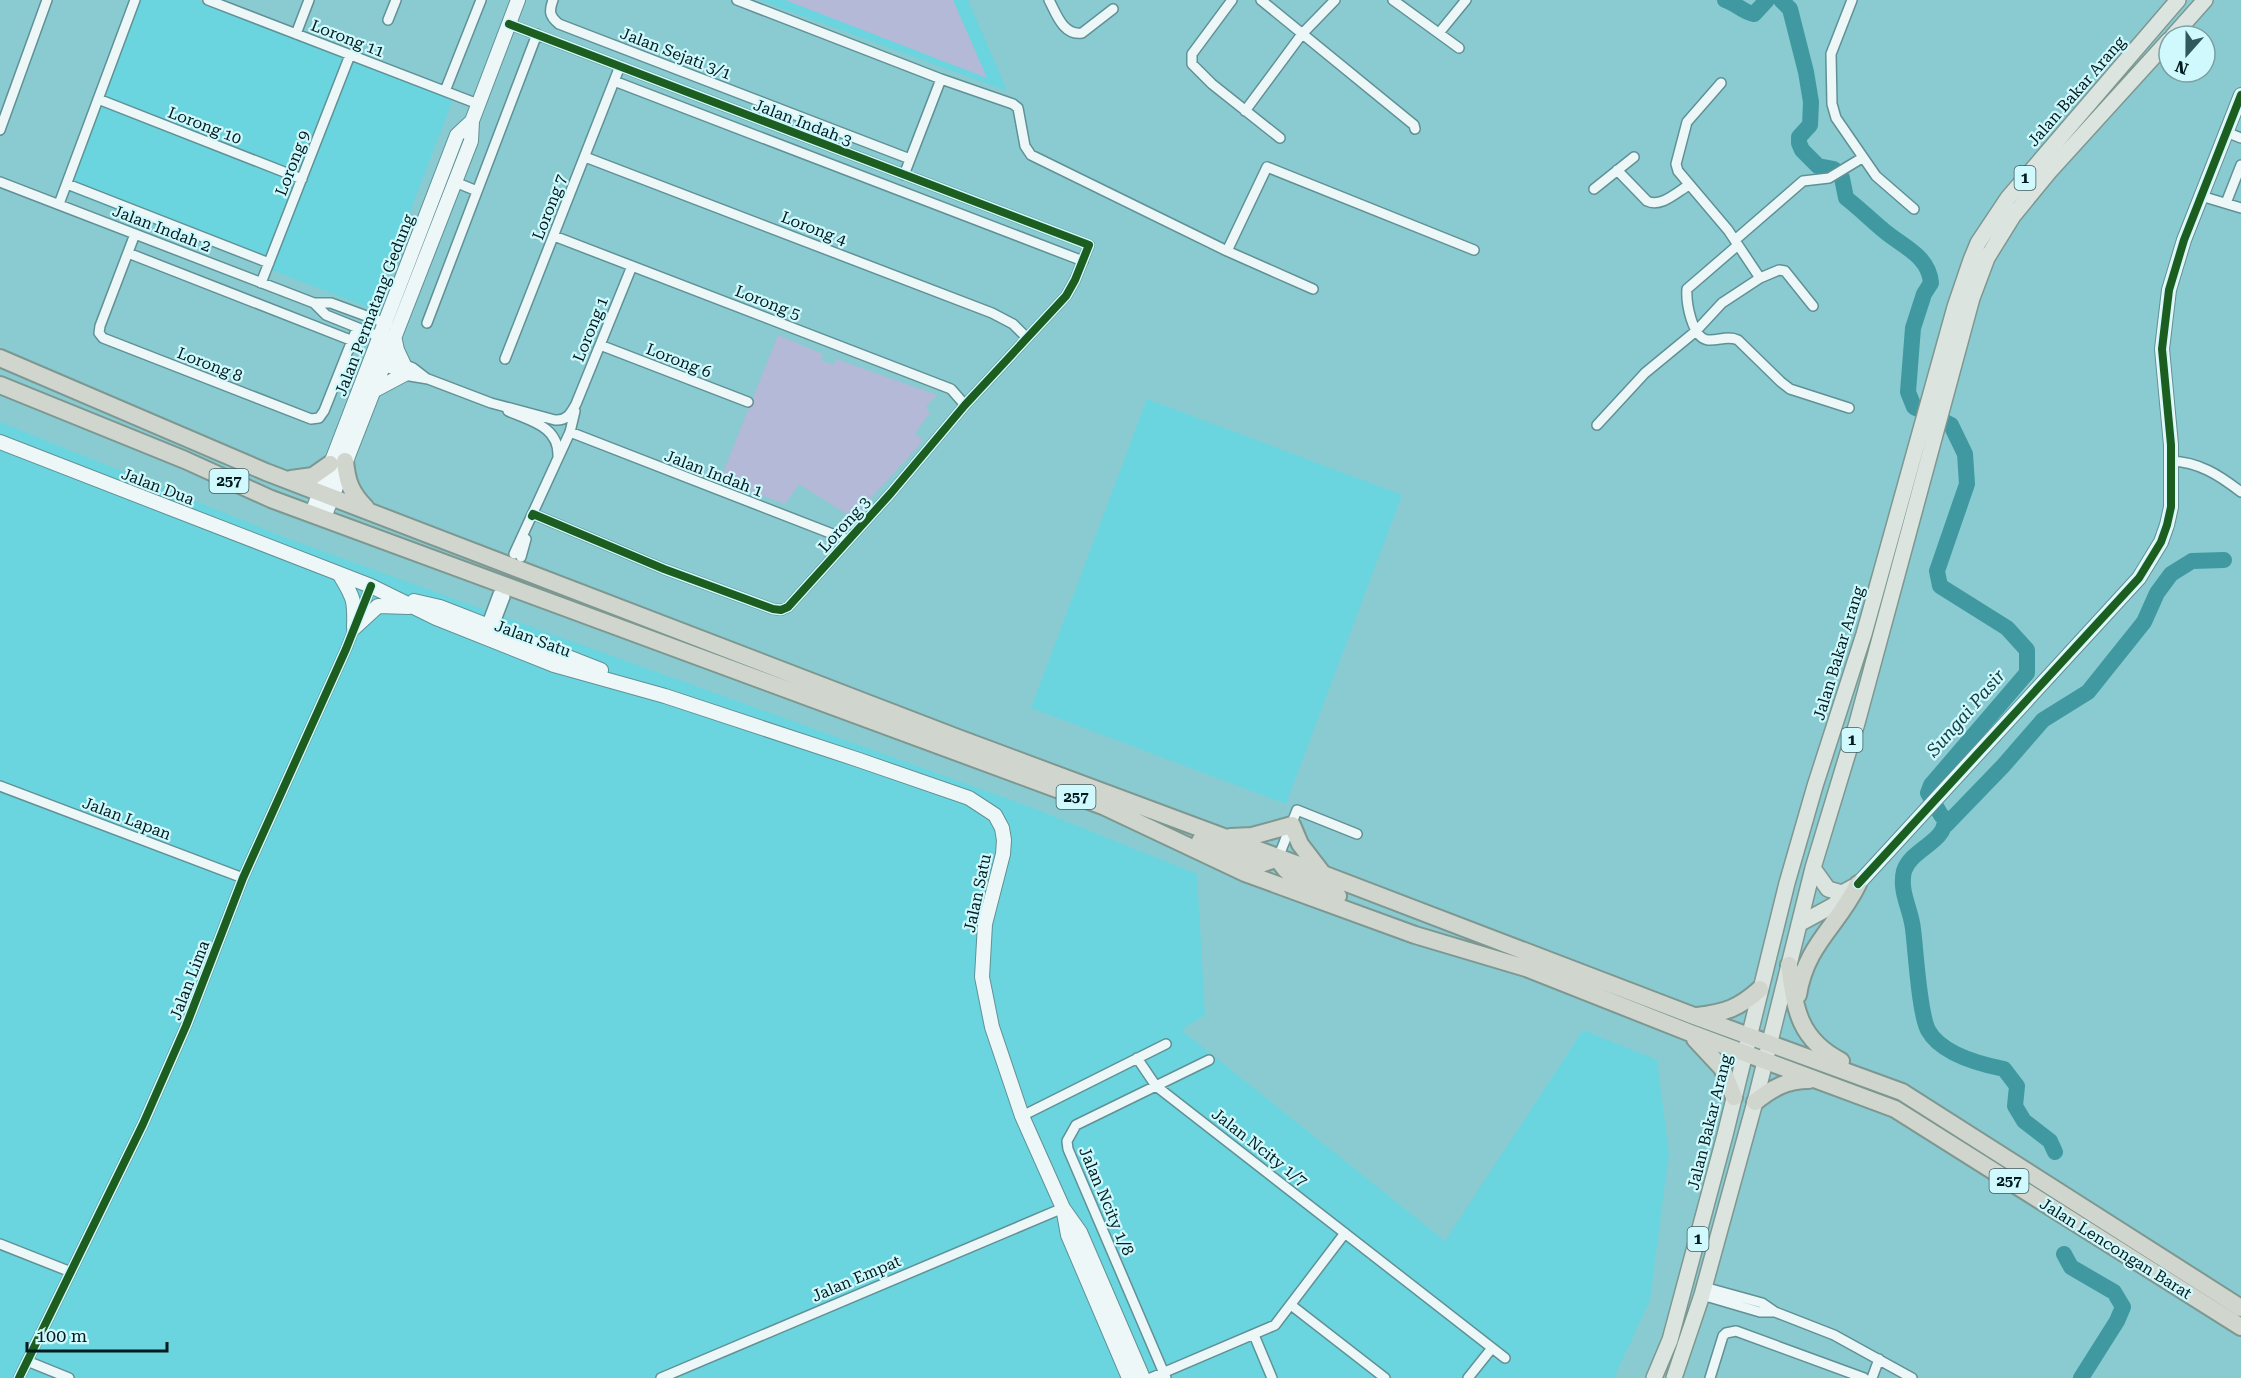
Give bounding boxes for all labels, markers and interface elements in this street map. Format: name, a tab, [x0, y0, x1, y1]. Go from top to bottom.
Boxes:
street label: Lorong 11	[308, 16, 387, 61]
street label: Jalan Sejati 3/1	[618, 24, 734, 83]
north arrow	[2157, 24, 2217, 84]
street label: Jalan Bakar Arang	[2024, 32, 2130, 150]
text: N	[2173, 56, 2191, 79]
street label: Jalan Indah 3	[751, 95, 855, 150]
street label: Lorong 10	[165, 103, 244, 148]
street label: Lorong 9	[271, 128, 314, 199]
road number: 1	[2014, 166, 2036, 190]
street label: Lorong 7	[528, 172, 571, 243]
street label: Jalan Indah 2	[110, 201, 214, 256]
street label: Lorong 4	[778, 207, 849, 250]
street label: Jalan Permatang Gedung	[331, 211, 418, 399]
street label: Lorong 5	[732, 281, 803, 324]
street label: Lorong 1	[569, 294, 612, 364]
street label: Lorong 6	[643, 339, 714, 382]
street label: Lorong 8	[174, 343, 245, 386]
street label: Jalan Indah 1	[662, 446, 766, 501]
street label: Jalan Dua	[119, 464, 197, 509]
road number: 257	[210, 469, 248, 493]
street label: Lorong 3	[814, 493, 874, 556]
street label: Jalan Bakar Arang	[1809, 583, 1868, 722]
street label: Jalan Satu	[492, 616, 574, 661]
water label: Sungai Pasir	[1921, 664, 2010, 761]
road number: 1	[1842, 728, 1862, 752]
road number: 257	[1056, 785, 1096, 809]
street label: Jalan Lapan	[80, 793, 174, 844]
street label: Jalan Satu	[960, 852, 995, 934]
street label: Jalan Lima	[166, 937, 213, 1023]
street label: Jalan Bakar Arang	[1683, 1051, 1736, 1192]
street label: Jalan Ncity 1/7	[1208, 1104, 1311, 1191]
street label: Jalan Ncity 1/8	[1075, 1144, 1138, 1258]
road number: 257	[1990, 1169, 2028, 1193]
street label: Jalan Lencongan Barat	[2036, 1194, 2195, 1303]
road number: 1	[1688, 1227, 1708, 1251]
street label: Jalan Empat	[809, 1251, 904, 1306]
scale bar	[27, 1315, 166, 1353]
text: 100 m	[36, 1325, 87, 1346]

